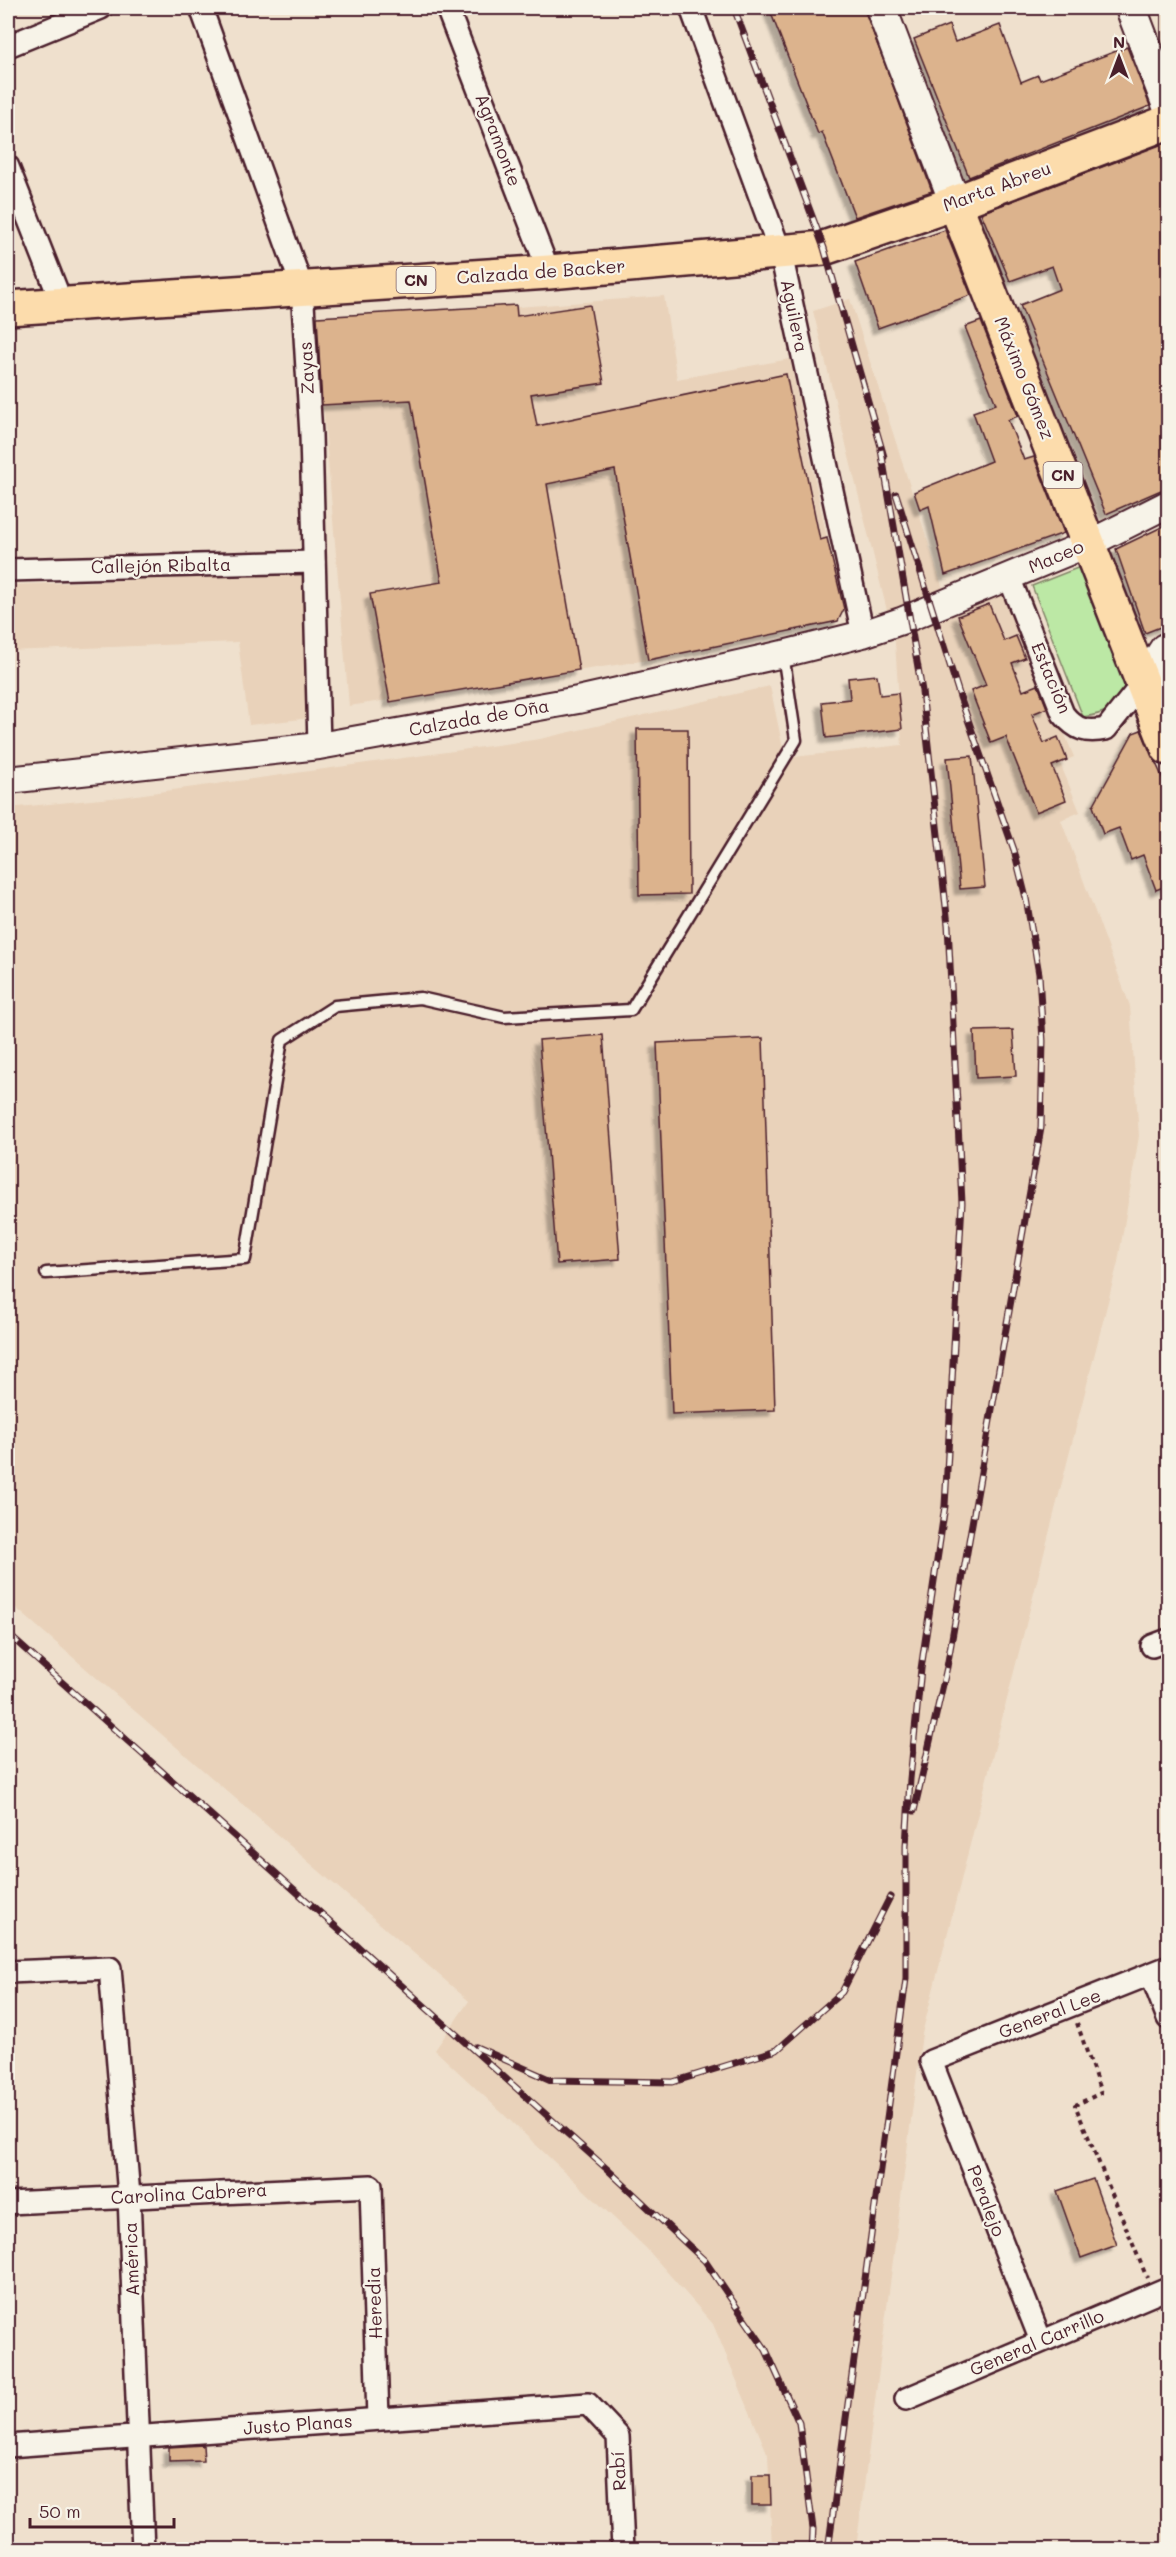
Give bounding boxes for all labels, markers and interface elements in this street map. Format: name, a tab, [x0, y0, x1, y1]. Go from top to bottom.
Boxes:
north arrow	[1089, 27, 1149, 87]
text: N	[1113, 31, 1125, 52]
street label: Agramonte	[470, 90, 528, 189]
street label: Marta Abreu	[939, 155, 1054, 217]
street label: Calzada de Backer	[456, 253, 626, 289]
road number: CN	[396, 267, 436, 293]
street label: Aguilera	[776, 277, 814, 355]
street label: Máximo Gómez	[989, 313, 1061, 443]
street label: Zayas	[293, 341, 319, 395]
road number: CN	[1044, 462, 1082, 488]
street label: Maceo	[1024, 534, 1087, 578]
street label: Callejón Ribalta	[91, 552, 231, 578]
street label: Estación	[1026, 638, 1078, 717]
street label: Calzada de Oña	[407, 693, 551, 741]
street label: General Lee	[995, 1983, 1104, 2044]
street label: Peralejo	[962, 2161, 1012, 2240]
street label: Carolina Cabrera	[110, 2177, 268, 2209]
street label: América	[118, 2221, 144, 2297]
street label: Heredia	[361, 2266, 387, 2340]
street label: General Carrillo	[966, 2303, 1108, 2381]
street label: Justo Planas	[242, 2408, 353, 2440]
street label: Rabí	[605, 2451, 631, 2492]
scale bar	[30, 2491, 174, 2529]
text: 50 m	[39, 2499, 81, 2523]

